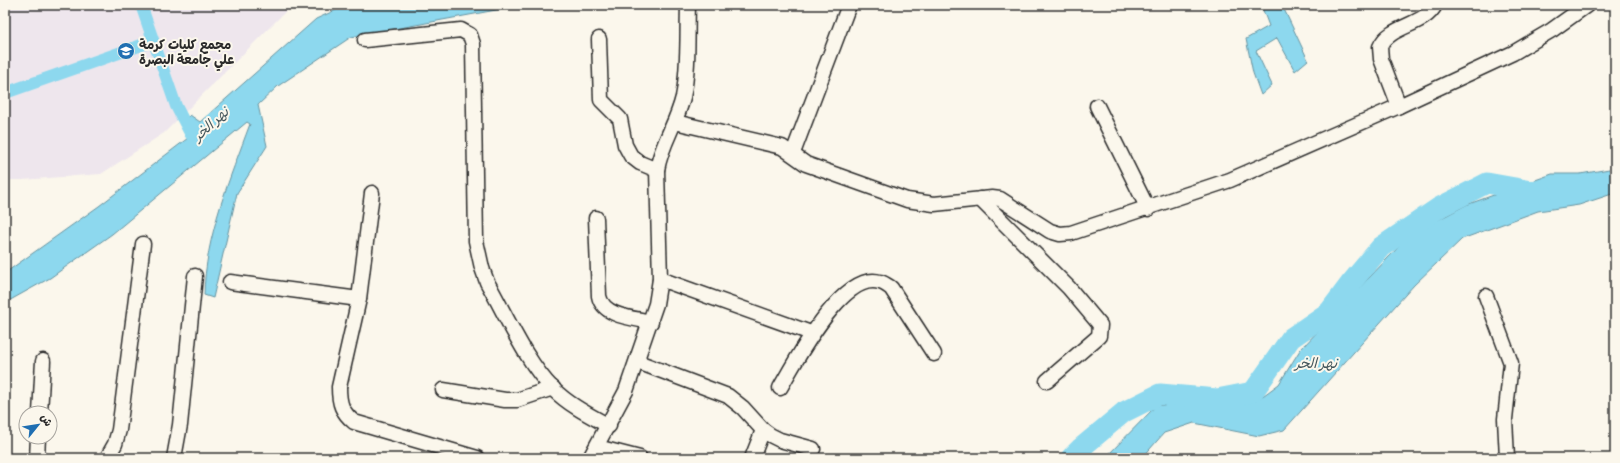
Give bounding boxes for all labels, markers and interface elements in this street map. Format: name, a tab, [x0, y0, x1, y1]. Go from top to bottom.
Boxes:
place label: مجمع كليات كرمة علي جامعة البصرة	[139, 37, 234, 72]
school or university icon: مجمع كليات كرمة علي جامعة البصرة	[116, 41, 136, 61]
water label: نهر الخر	[188, 102, 234, 146]
water label: نهر الخر	[1293, 355, 1339, 372]
north arrow	[18, 405, 58, 445]
text: ش	[38, 412, 55, 429]

